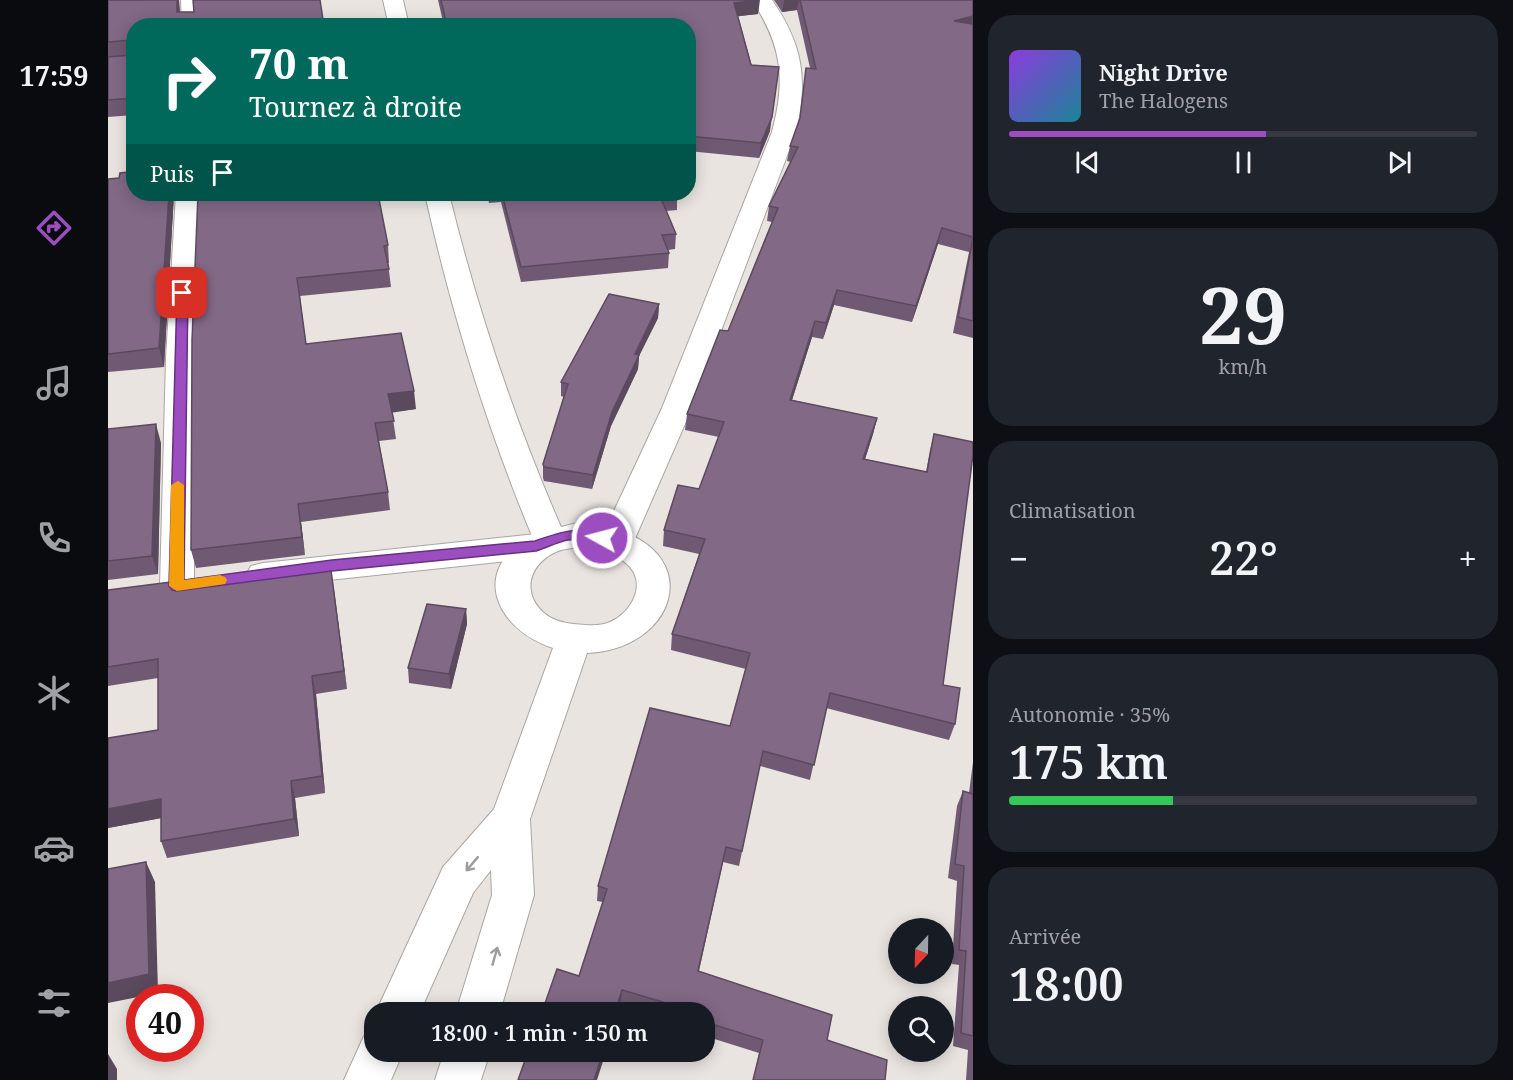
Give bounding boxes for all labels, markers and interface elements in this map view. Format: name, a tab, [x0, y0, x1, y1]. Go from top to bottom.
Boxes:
text: 70 m	[249, 34, 349, 91]
icon: right	[150, 42, 228, 120]
text: 17:59	[19, 57, 89, 94]
text: Night Drive	[1099, 57, 1228, 87]
text: The Halogens	[1099, 87, 1228, 114]
text: Tournez à droite	[249, 88, 462, 125]
icon: previous	[1071, 146, 1104, 179]
icon: pause	[1227, 146, 1260, 179]
icon: next	[1383, 146, 1416, 179]
icon: arrive	[206, 156, 239, 189]
text: Puis	[150, 158, 194, 188]
icon: directions	[33, 207, 75, 249]
text: 29	[1199, 261, 1287, 367]
pin	[156, 267, 207, 318]
icon: arrive	[165, 276, 198, 309]
text: km/h	[1218, 353, 1268, 380]
icon: music	[33, 362, 75, 404]
text: Climatisation	[1009, 497, 1136, 524]
position arrow	[570, 506, 634, 570]
icon: phone	[33, 517, 75, 559]
text: 22°	[1209, 527, 1278, 588]
text: −	[1009, 536, 1028, 581]
text: +	[1459, 536, 1477, 581]
icon: climate	[33, 672, 75, 714]
text: Autonomie · 35%	[1009, 701, 1170, 728]
text: 175 km	[1009, 731, 1168, 792]
icon: car	[33, 827, 75, 869]
one-way arrow	[465, 856, 479, 871]
north arrow	[888, 918, 954, 984]
map controls	[888, 918, 954, 1062]
text: Arrivée	[1009, 923, 1081, 950]
one-way arrow	[490, 947, 501, 966]
text: 18:00	[1009, 953, 1124, 1014]
icon: filters	[33, 982, 75, 1024]
speed limit sign: 40	[126, 984, 204, 1062]
button: search	[888, 996, 954, 1062]
text: 18:00 · 1 min · 150 m	[431, 1017, 648, 1047]

